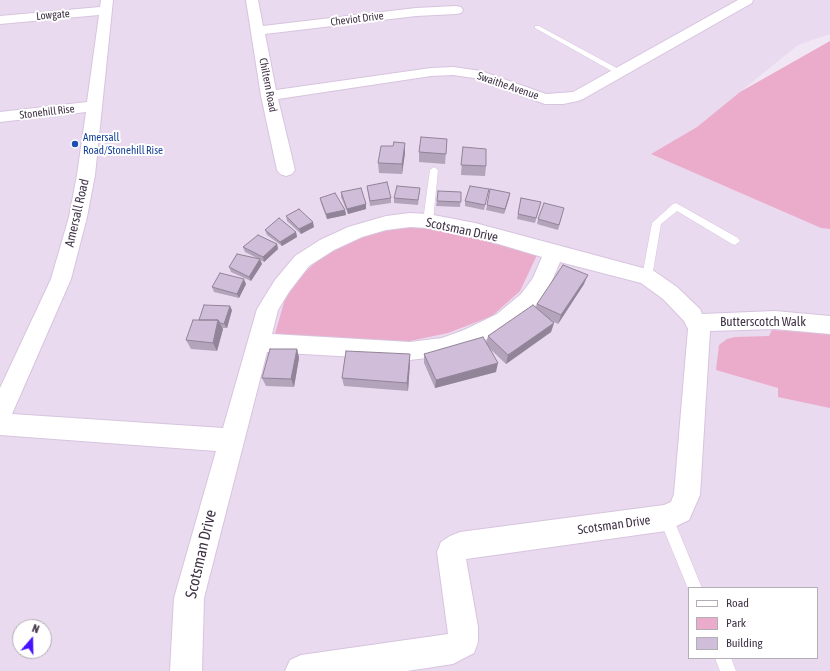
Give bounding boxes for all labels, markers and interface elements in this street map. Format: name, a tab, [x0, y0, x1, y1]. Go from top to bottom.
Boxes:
street label: Lowgate	[36, 7, 70, 23]
street label: Cheviot Drive	[330, 9, 384, 29]
street label: Chiltern Road	[256, 57, 280, 113]
street label: Swaithe Avenue	[476, 69, 540, 103]
street label: Stonehill Rise	[19, 102, 75, 122]
place label: Amersall Road/Stonehill Rise	[83, 131, 163, 157]
marker: Amersall Road/Stonehill Rise	[70, 139, 80, 149]
street label: Amersall Road	[62, 177, 92, 249]
street label: Scotsman Drive	[424, 215, 500, 245]
street label: Butterscotch Walk	[720, 314, 806, 330]
street label: Scotsman Drive	[181, 508, 221, 600]
street label: Scotsman Drive	[577, 512, 651, 538]
legend	[688, 587, 818, 659]
text: Road	[726, 596, 749, 610]
text: Park	[726, 616, 746, 630]
north arrow	[12, 619, 52, 659]
text: N	[31, 622, 41, 635]
text: Building	[726, 636, 763, 650]

